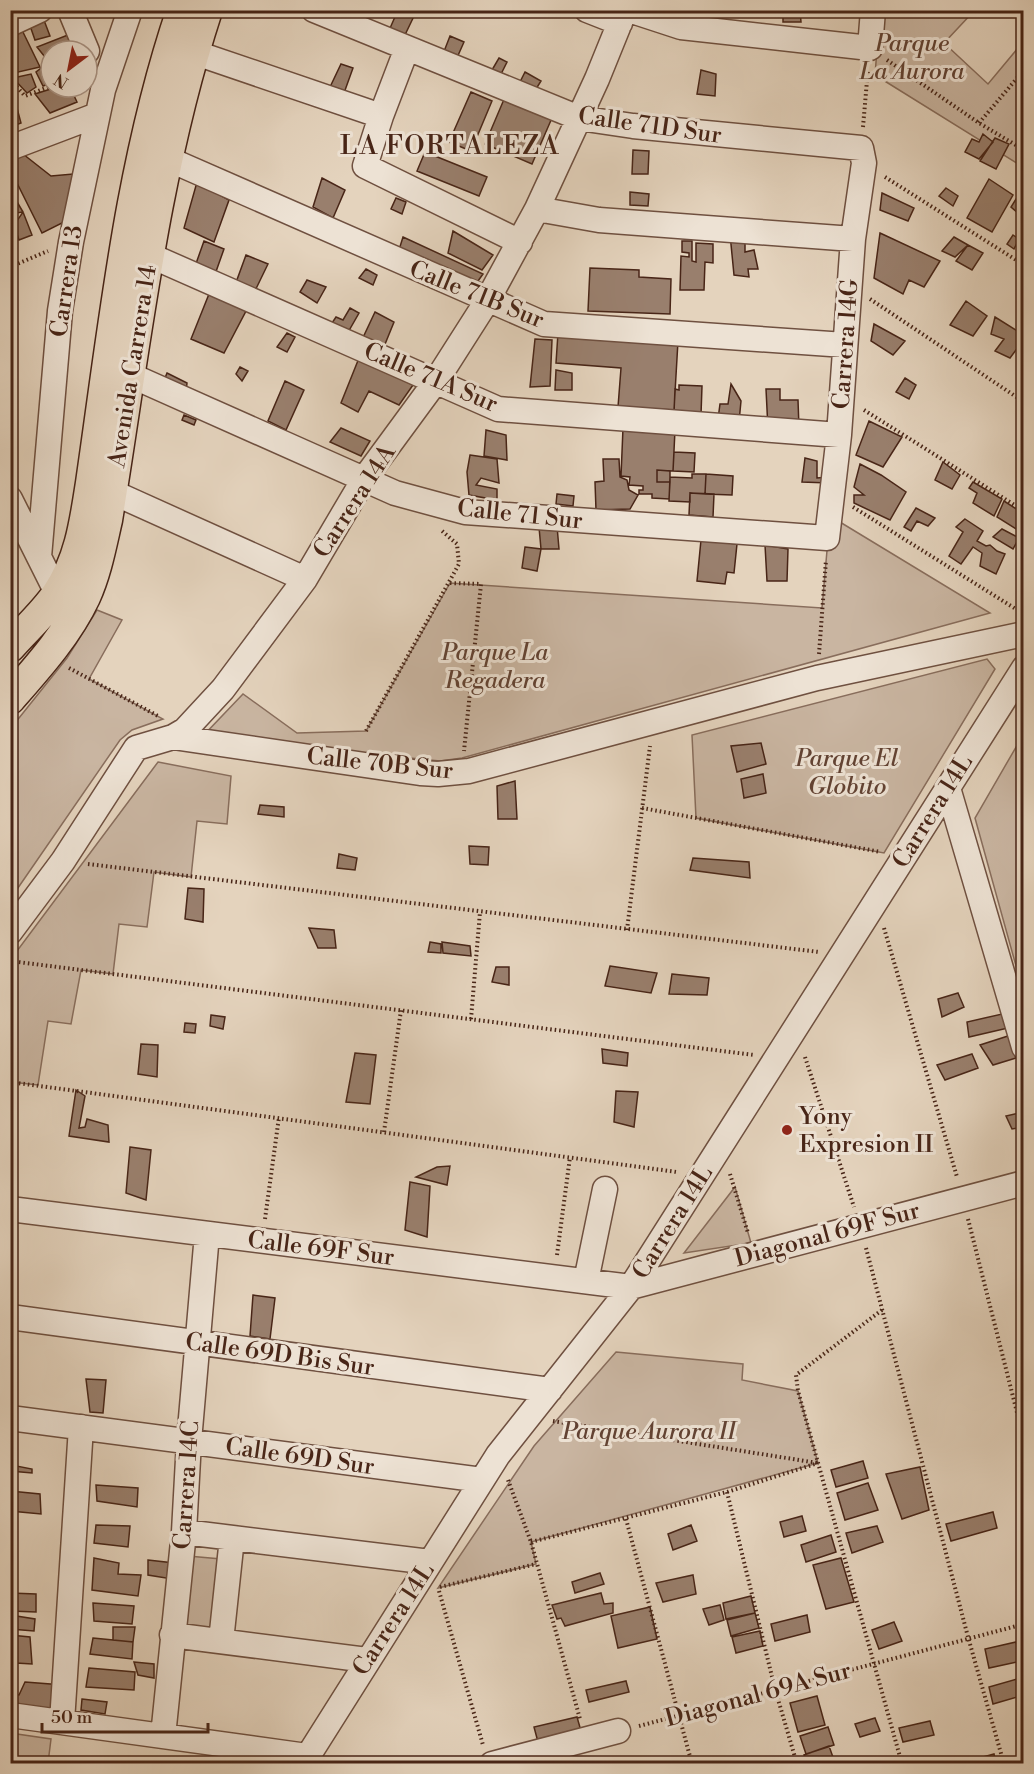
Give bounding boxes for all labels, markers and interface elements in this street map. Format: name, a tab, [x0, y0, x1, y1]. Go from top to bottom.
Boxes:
park label: Parque La Aurora	[859, 29, 965, 87]
north arrow	[39, 39, 99, 99]
text: N	[51, 69, 72, 93]
street label: Calle 71D Sur	[576, 101, 724, 151]
district label: LA FORTALEZA	[340, 130, 560, 162]
street label: Carrera 13	[44, 223, 90, 339]
street label: Calle 71B Sur	[405, 254, 548, 336]
street label: Avenida Carrera 14	[102, 263, 164, 471]
street label: Carrera 14G	[826, 278, 866, 410]
street label: Calle 71A Sur	[359, 336, 502, 420]
street label: Carrera 14A	[307, 439, 403, 564]
street label: Calle 71 Sur	[456, 493, 584, 536]
park label: Parque La Regadera	[441, 638, 549, 696]
street label: Calle 70B Sur	[305, 741, 455, 787]
park label: Parque El Globito	[795, 744, 899, 802]
street label: Carrera 14L	[886, 749, 980, 874]
place label: Yony Expresion II	[797, 1102, 933, 1160]
marker: Yony Expresion II	[780, 1123, 794, 1137]
street label: Carrera 14L	[626, 1160, 720, 1285]
street label: Diagonal 69F Sur	[731, 1196, 923, 1274]
street label: Calle 69F Sur	[246, 1225, 396, 1273]
street label: Calle 69D Bis Sur	[183, 1327, 376, 1383]
park label: Parque Aurora II	[561, 1417, 738, 1447]
street label: Carrera 14C	[168, 1420, 206, 1551]
street label: Calle 69D Sur	[223, 1432, 376, 1482]
street label: Carrera 14L	[346, 1557, 442, 1682]
street label: Diagonal 69A Sur	[662, 1656, 855, 1734]
scale bar	[42, 1696, 208, 1734]
text: 50 m	[51, 1706, 93, 1729]

